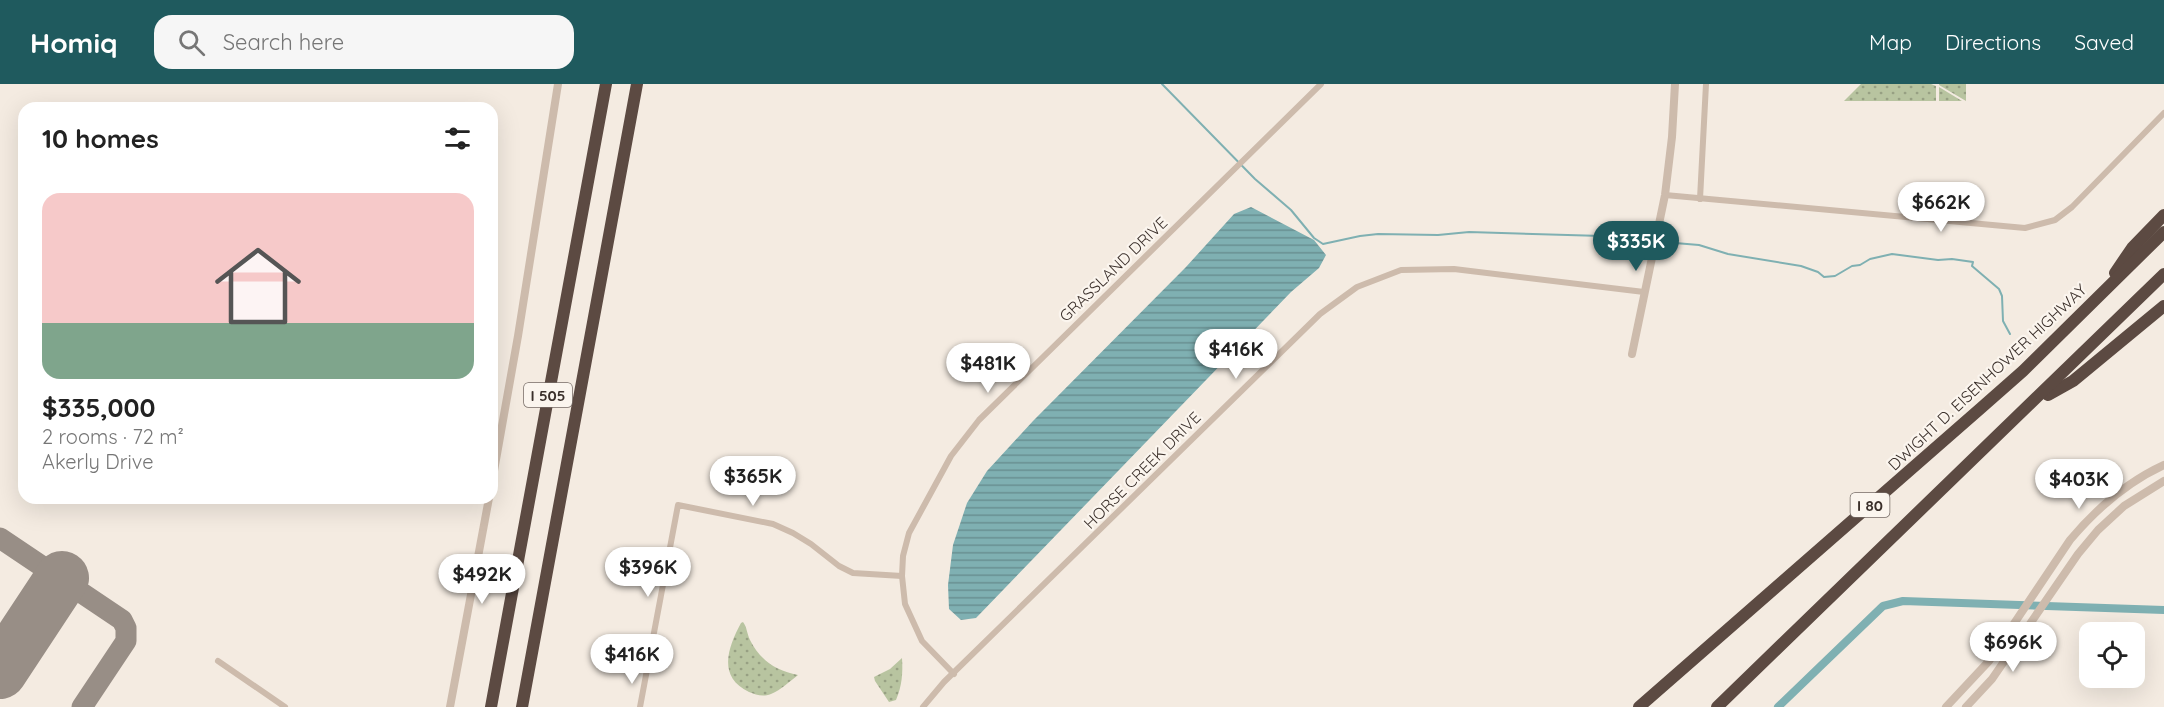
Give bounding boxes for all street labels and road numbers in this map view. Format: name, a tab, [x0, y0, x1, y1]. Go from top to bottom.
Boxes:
street label: GRASSLAND DRIVE	[1055, 212, 1171, 326]
street label: DWIGHT D. EISENHOWER HIGHWAY	[1884, 280, 2091, 474]
road number: I 505	[524, 383, 572, 407]
street label: HORSE CREEK DRIVE	[1079, 407, 1205, 533]
road number: I 80	[1850, 493, 1890, 517]

